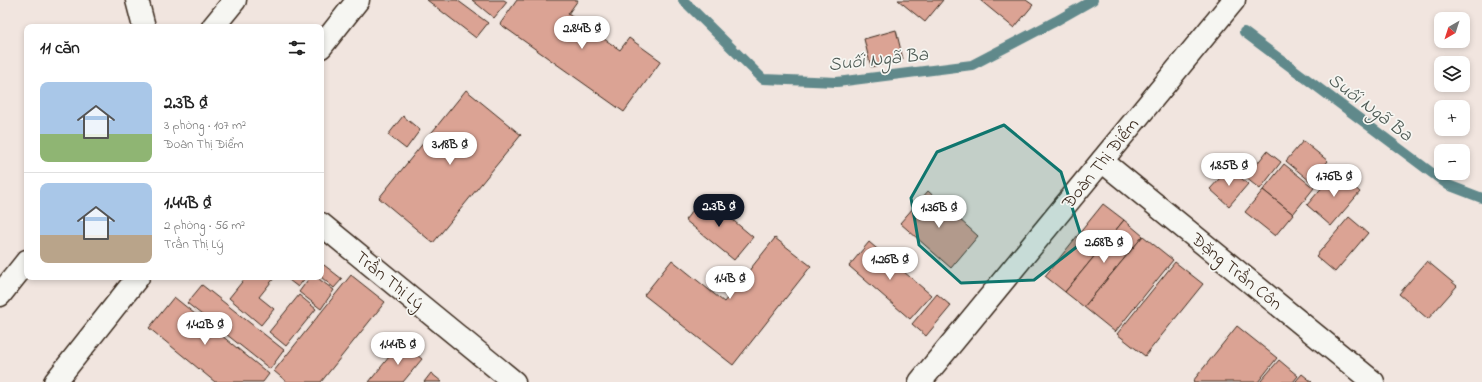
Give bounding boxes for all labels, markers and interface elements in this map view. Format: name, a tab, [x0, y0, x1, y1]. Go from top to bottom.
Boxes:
north arrow	[1434, 12, 1470, 48]
map controls	[1434, 12, 1470, 180]
pin: 2.84B ₫	[545, 16, 619, 50]
text: 2.84B ₫	[563, 19, 601, 38]
text: 11 căn	[40, 36, 80, 61]
icon: filters	[286, 37, 308, 59]
water label: Suối Ngã Ba	[827, 42, 930, 80]
button: layers	[1434, 56, 1470, 92]
water label: Suối Ngã Ba	[1321, 67, 1418, 150]
text: 2.3B ₫	[164, 91, 208, 116]
icon: home	[72, 98, 120, 146]
button: +	[1434, 100, 1470, 136]
street label: Đoàn Thị Điểm	[1056, 113, 1146, 216]
text: 3 phòng · 107 m²	[164, 116, 246, 135]
pin: 3.18B ₫	[413, 132, 487, 166]
text: Đoàn Thị Điểm	[164, 135, 244, 154]
text: 3.18B ₫	[432, 135, 468, 154]
button: −	[1434, 144, 1470, 180]
pin: 1.85B ₫	[1192, 153, 1266, 187]
text: 1.85B ₫	[1210, 156, 1248, 175]
pin: 1.76B ₫	[1297, 164, 1371, 198]
text: 1.76B ₫	[1316, 167, 1352, 186]
text: 1.44B ₫	[164, 191, 212, 216]
pin: 2.3B ₫	[686, 194, 752, 228]
pin: 1.36B ₫	[902, 195, 976, 229]
text: 2.3B ₫	[702, 197, 736, 216]
text: 1.36B ₫	[921, 198, 957, 217]
icon: home	[72, 199, 120, 247]
text: 2 phòng · 56 m²	[164, 216, 245, 235]
street label: Đặng Trần Côn	[1183, 227, 1287, 318]
pin: 2.68B ₫	[1067, 230, 1141, 264]
text: 2.68B ₫	[1085, 233, 1123, 252]
text: Trần Thị Lý	[164, 235, 223, 254]
street label: Trần Thị Lý	[349, 246, 429, 318]
pin: 1.26B ₫	[853, 247, 927, 281]
text: 1.26B ₫	[871, 250, 909, 269]
pin: 1.4B ₫	[697, 266, 763, 300]
text: 1.4B ₫	[715, 269, 745, 288]
pin: 1.42B ₫	[168, 312, 242, 346]
text: 1.42B ₫	[186, 315, 224, 334]
pin: 1.44B ₫	[361, 332, 435, 366]
text: 1.44B ₫	[380, 335, 416, 354]

